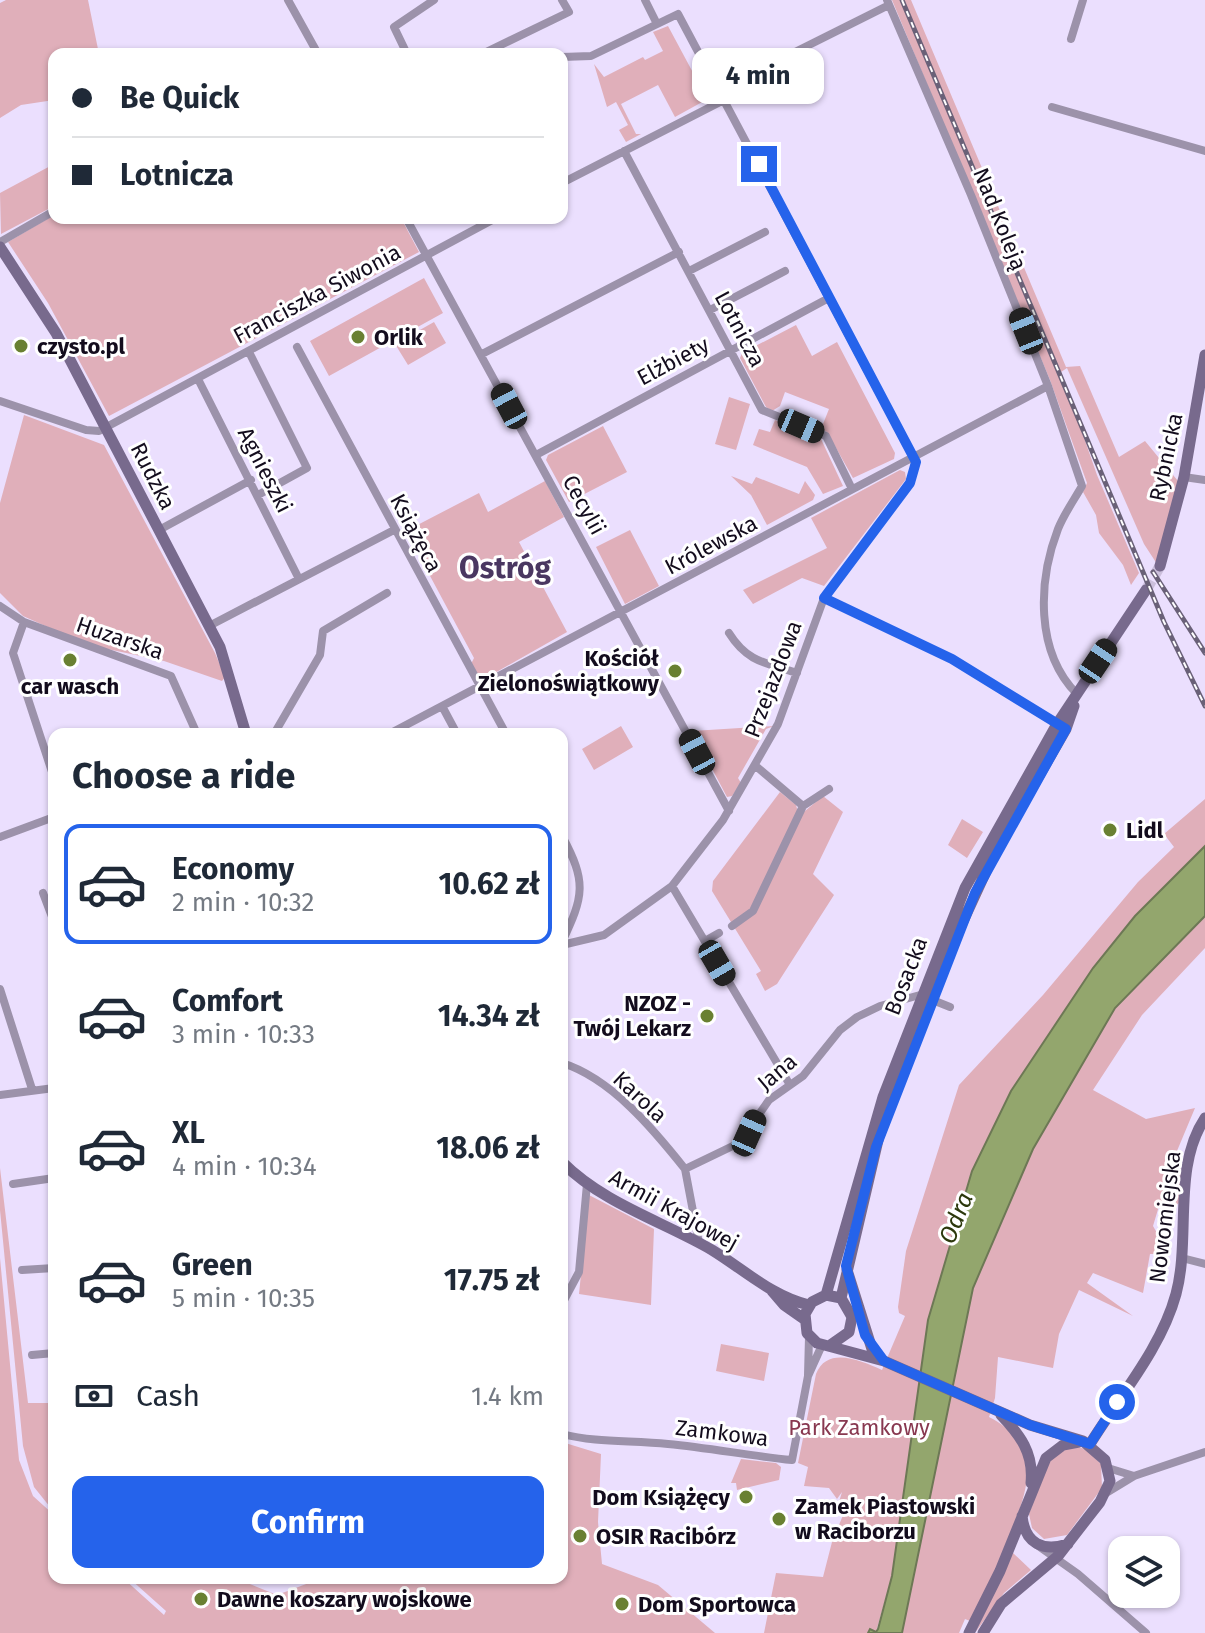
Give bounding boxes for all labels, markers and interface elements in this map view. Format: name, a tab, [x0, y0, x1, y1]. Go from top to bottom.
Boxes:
callout: 4 min	[693, 48, 825, 104]
text: 4 min	[725, 60, 791, 91]
text: Be Quick	[120, 80, 239, 116]
route end	[741, 146, 777, 182]
text: Lotnicza	[120, 157, 234, 193]
street label: Nad Koleją	[967, 164, 1033, 274]
street label: Franciszka Siwonia	[229, 238, 405, 350]
street label: Lotnicza	[709, 286, 771, 372]
car	[1006, 304, 1046, 358]
place label: Orlik	[374, 324, 424, 351]
marker: Orlik	[349, 328, 367, 346]
street label: Elżbiety	[632, 331, 714, 391]
place label: czysto.pl	[37, 333, 126, 360]
marker: czysto.pl	[12, 337, 30, 355]
car	[487, 379, 531, 433]
car	[774, 406, 828, 446]
street label: Rybnicka	[1143, 410, 1189, 504]
street label: Agnieszki	[232, 423, 298, 517]
street label: Rudzka	[125, 438, 181, 514]
street label: Cecylii	[557, 470, 611, 540]
street label: Książęca	[384, 489, 448, 577]
street label: Królewska	[660, 509, 762, 581]
district label: Ostróg	[459, 550, 551, 586]
street label: Huzarska	[73, 611, 167, 665]
street label: Przejazdowa	[738, 617, 808, 741]
car	[1075, 634, 1121, 688]
place label: Kościół Zielonoświątkowy	[478, 645, 660, 697]
marker: car wasch	[61, 651, 79, 669]
marker: Kościół Zielonoświątkowy	[666, 662, 684, 680]
place label: car wasch	[21, 673, 119, 700]
car	[675, 725, 719, 779]
text: Choose a ride	[72, 754, 295, 798]
place label: Lidl	[1126, 817, 1164, 844]
marker: Lidl	[1101, 821, 1119, 839]
icon: car	[76, 848, 148, 920]
text: Economy	[172, 851, 294, 887]
text: 10.62 zł	[438, 866, 540, 902]
text: 2 min · 10:32	[172, 887, 314, 918]
street label: Bosacka	[879, 933, 933, 1019]
car	[695, 936, 739, 990]
icon: car	[76, 980, 148, 1052]
text: Comfort	[172, 983, 283, 1019]
place label: NZOZ - Twój Lekarz	[574, 990, 691, 1042]
text: 14.34 zł	[438, 998, 540, 1034]
marker: NZOZ - Twój Lekarz	[698, 1007, 716, 1025]
text: 3 min · 10:33	[172, 1019, 315, 1050]
street label: Jana	[752, 1048, 802, 1096]
street label: Karola	[607, 1065, 673, 1129]
car	[728, 1106, 770, 1160]
icon: car	[76, 1112, 148, 1184]
text: XL	[172, 1115, 205, 1151]
text: 18.06 zł	[436, 1130, 540, 1166]
street label: Nowomiejska	[1144, 1149, 1186, 1285]
text: 4 min · 10:34	[172, 1151, 317, 1182]
street label: Armii Krajowej	[605, 1163, 743, 1257]
water label: Odra	[933, 1188, 979, 1248]
icon: car	[76, 1244, 148, 1316]
text: Green	[172, 1247, 253, 1283]
text: 17.75 zł	[444, 1262, 540, 1298]
text: 5 min · 10:35	[172, 1283, 315, 1314]
icon: cash	[72, 1374, 116, 1418]
text: Cash	[136, 1378, 200, 1414]
text: 1.4 km	[471, 1381, 544, 1412]
route start	[1099, 1384, 1135, 1420]
street label: Zamkowa	[674, 1414, 770, 1452]
park label: Park Zamkowy	[788, 1414, 930, 1441]
button: Confirm	[72, 1476, 544, 1568]
place label: Dom Książęcy	[592, 1484, 731, 1511]
marker: Dom Książęcy	[737, 1488, 755, 1506]
place label: Zamek Piastowski w Raciborzu	[795, 1493, 975, 1545]
marker: Zamek Piastowski w Raciborzu	[770, 1510, 788, 1528]
place label: OSIR Racibórz	[596, 1523, 736, 1550]
marker: OSIR Racibórz	[571, 1527, 589, 1545]
map controls	[1108, 1536, 1180, 1608]
button: layers	[1108, 1536, 1180, 1608]
place label: Dawne koszary wojskowe	[217, 1586, 472, 1613]
marker: Dawne koszary wojskowe	[192, 1590, 210, 1608]
place label: Dom Sportowca	[638, 1591, 796, 1618]
marker: Dom Sportowca	[613, 1595, 631, 1613]

